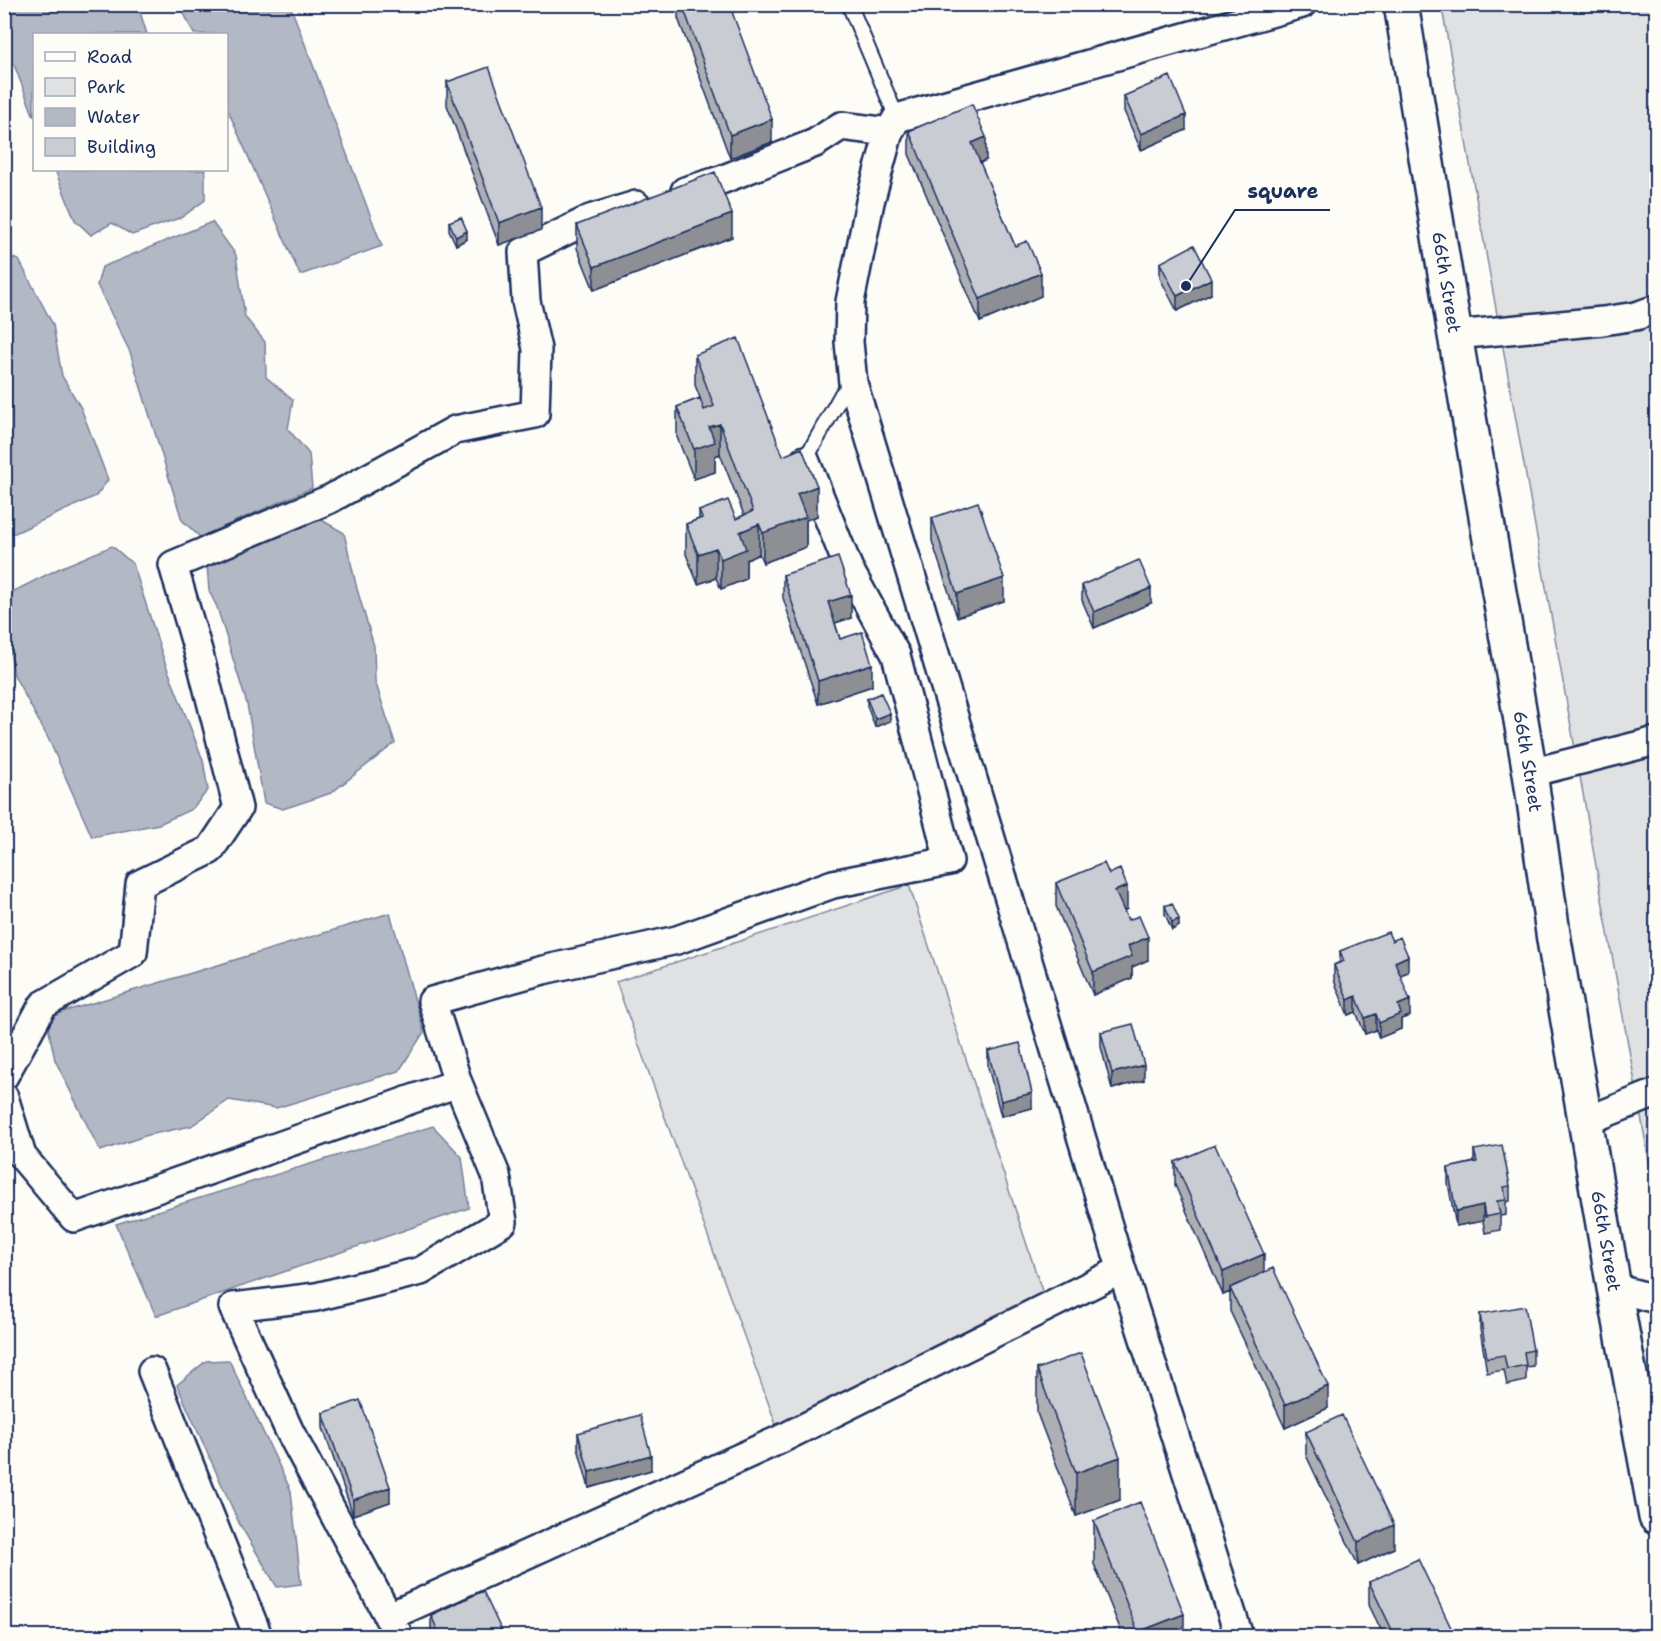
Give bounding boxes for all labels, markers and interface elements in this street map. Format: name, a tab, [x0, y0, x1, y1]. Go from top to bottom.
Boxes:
legend	[33, 33, 228, 171]
text: Road	[87, 45, 132, 69]
text: Park	[87, 75, 126, 99]
text: Water	[87, 105, 140, 129]
text: Building	[87, 135, 156, 159]
callout: square	[1235, 172, 1330, 210]
text: square	[1248, 178, 1318, 204]
street label: 66th Street	[1426, 230, 1467, 335]
street label: 66th Street	[1508, 709, 1548, 814]
street label: 66th Street	[1585, 1189, 1626, 1294]

